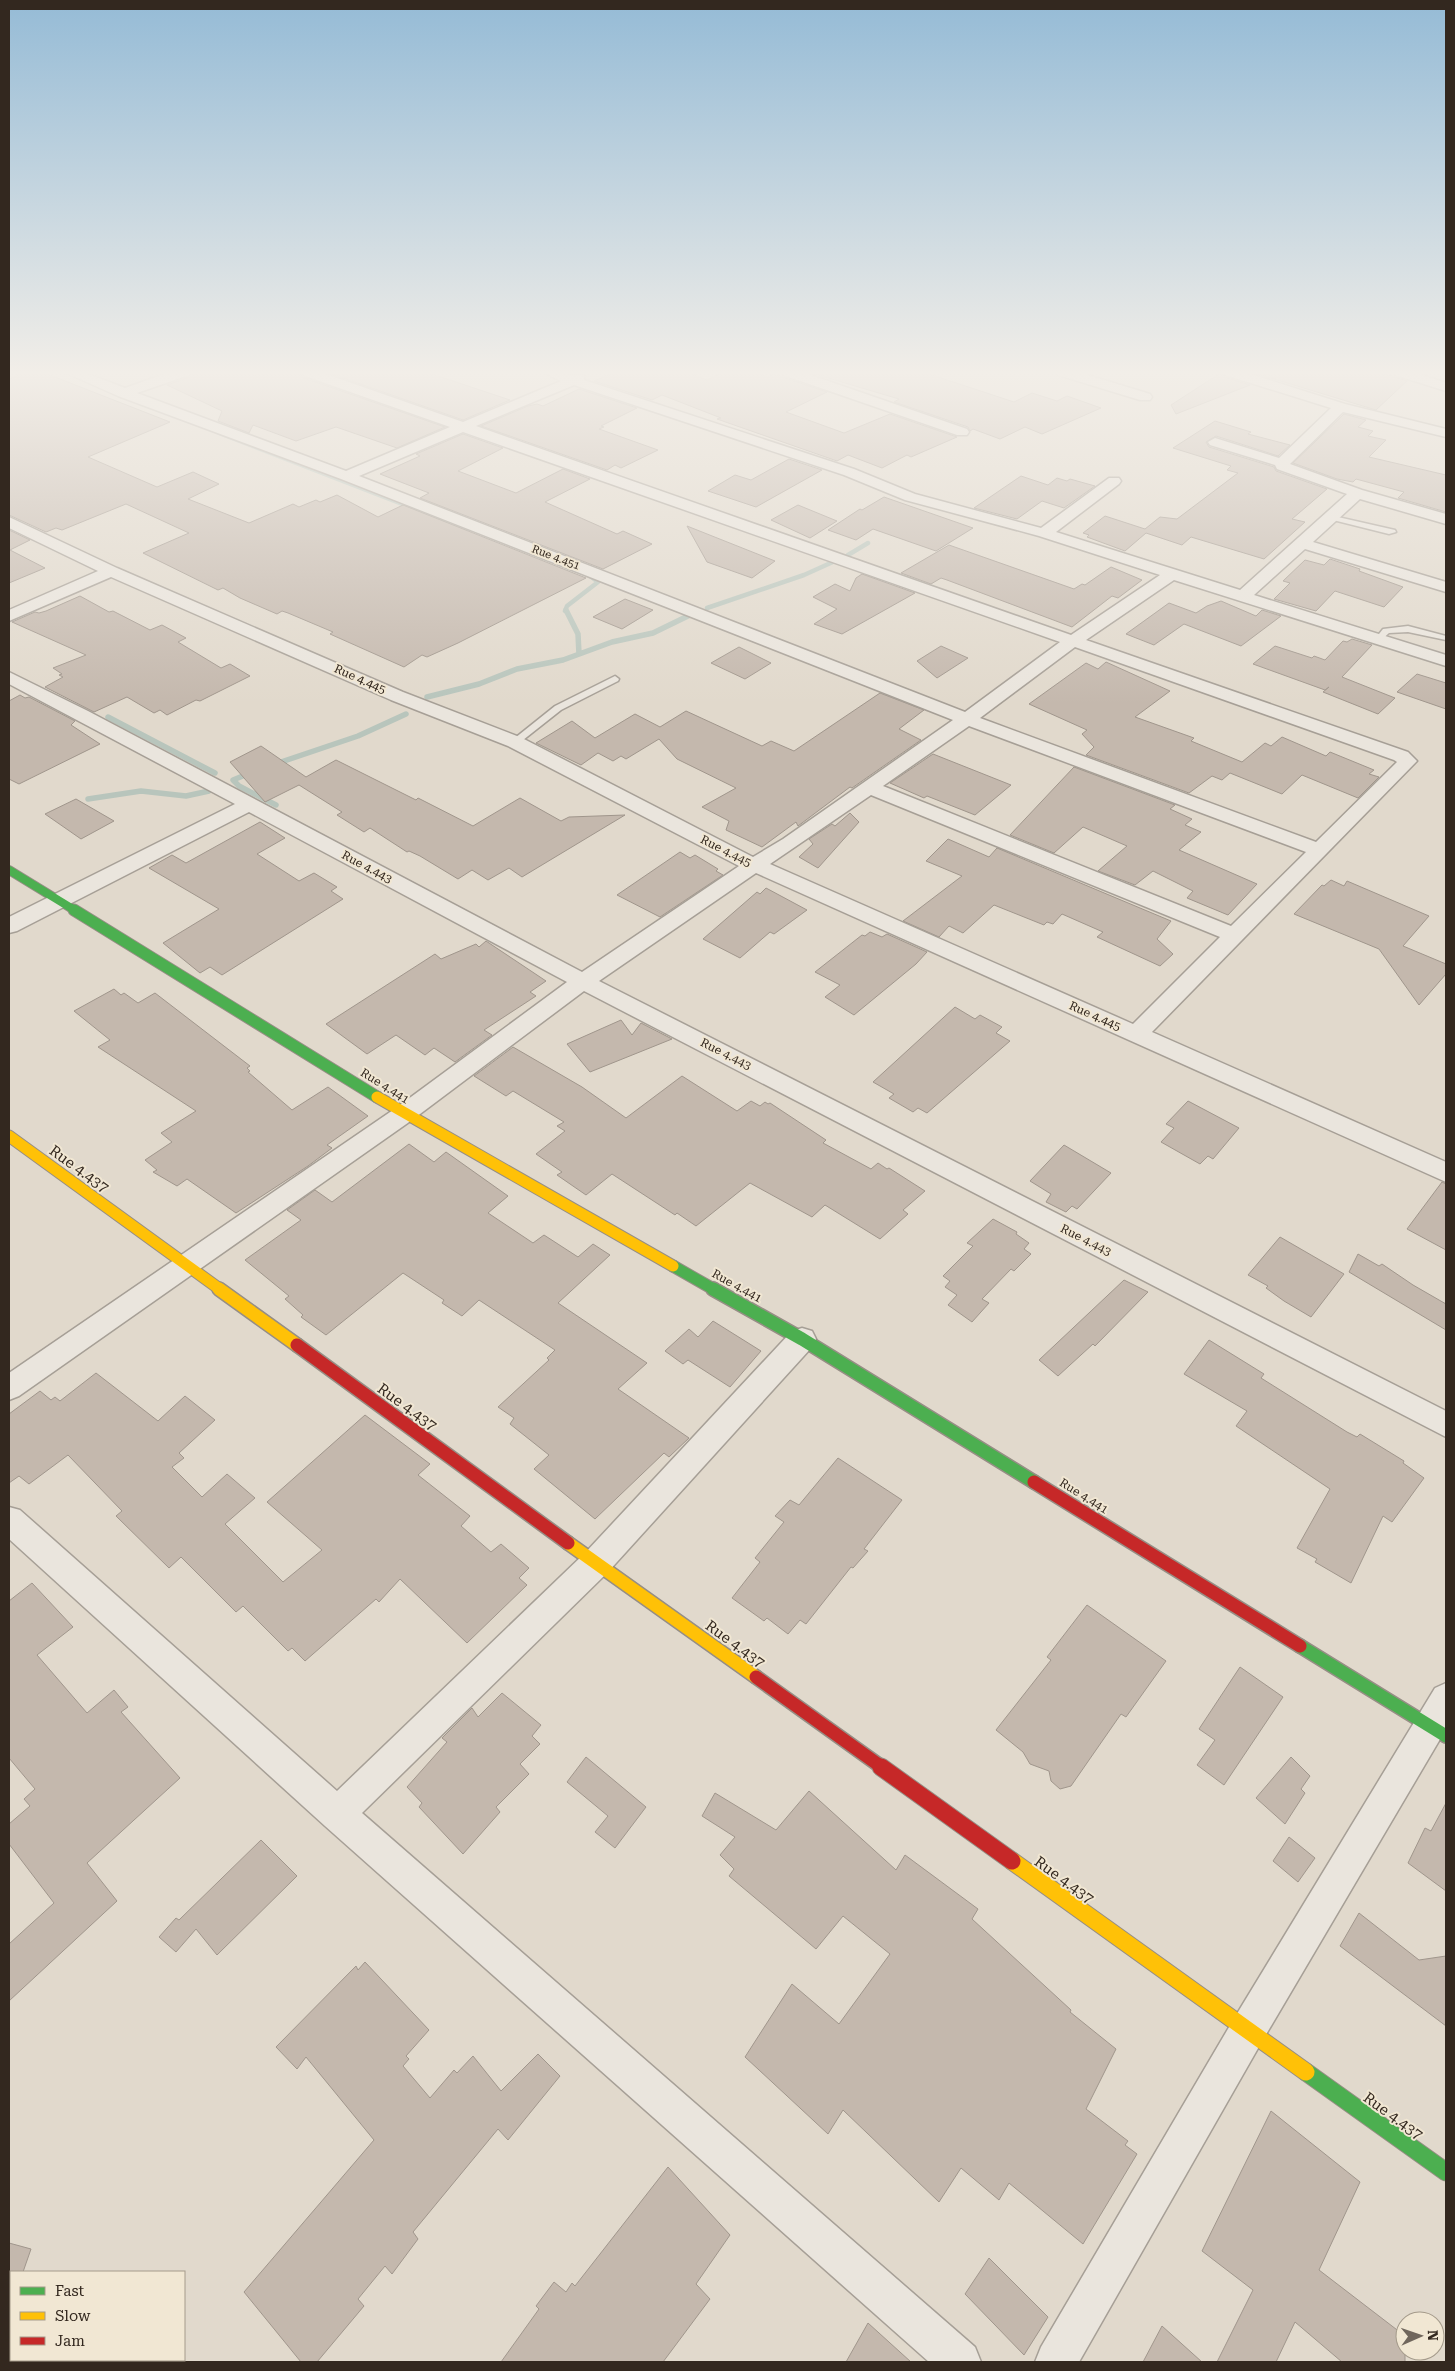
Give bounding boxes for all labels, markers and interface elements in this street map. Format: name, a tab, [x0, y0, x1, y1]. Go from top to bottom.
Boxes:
street label: Rue 4.451	[530, 542, 582, 573]
street label: Rue 4.445	[332, 661, 388, 697]
street label: Rue 4.445	[698, 832, 754, 870]
street label: Rue 4.443	[339, 848, 395, 886]
street label: Rue 4.445	[1067, 998, 1123, 1034]
street label: Rue 4.443	[698, 1035, 754, 1073]
street label: Rue 4.441	[358, 1065, 412, 1107]
street label: Rue 4.437	[46, 1141, 112, 1197]
street label: Rue 4.443	[1058, 1221, 1114, 1259]
street label: Rue 4.441	[709, 1266, 765, 1306]
street label: Rue 4.437	[374, 1379, 440, 1435]
street label: Rue 4.441	[1057, 1475, 1111, 1517]
street label: Rue 4.437	[702, 1616, 768, 1672]
street label: Rue 4.437	[1031, 1852, 1097, 1908]
street label: Rue 4.437	[1360, 2088, 1426, 2144]
legend	[10, 2271, 185, 2361]
text: Fast	[55, 2282, 85, 2300]
text: Slow	[55, 2307, 91, 2325]
north arrow	[1395, 2311, 1445, 2361]
text: N	[1425, 2330, 1441, 2341]
text: Jam	[55, 2332, 85, 2350]

